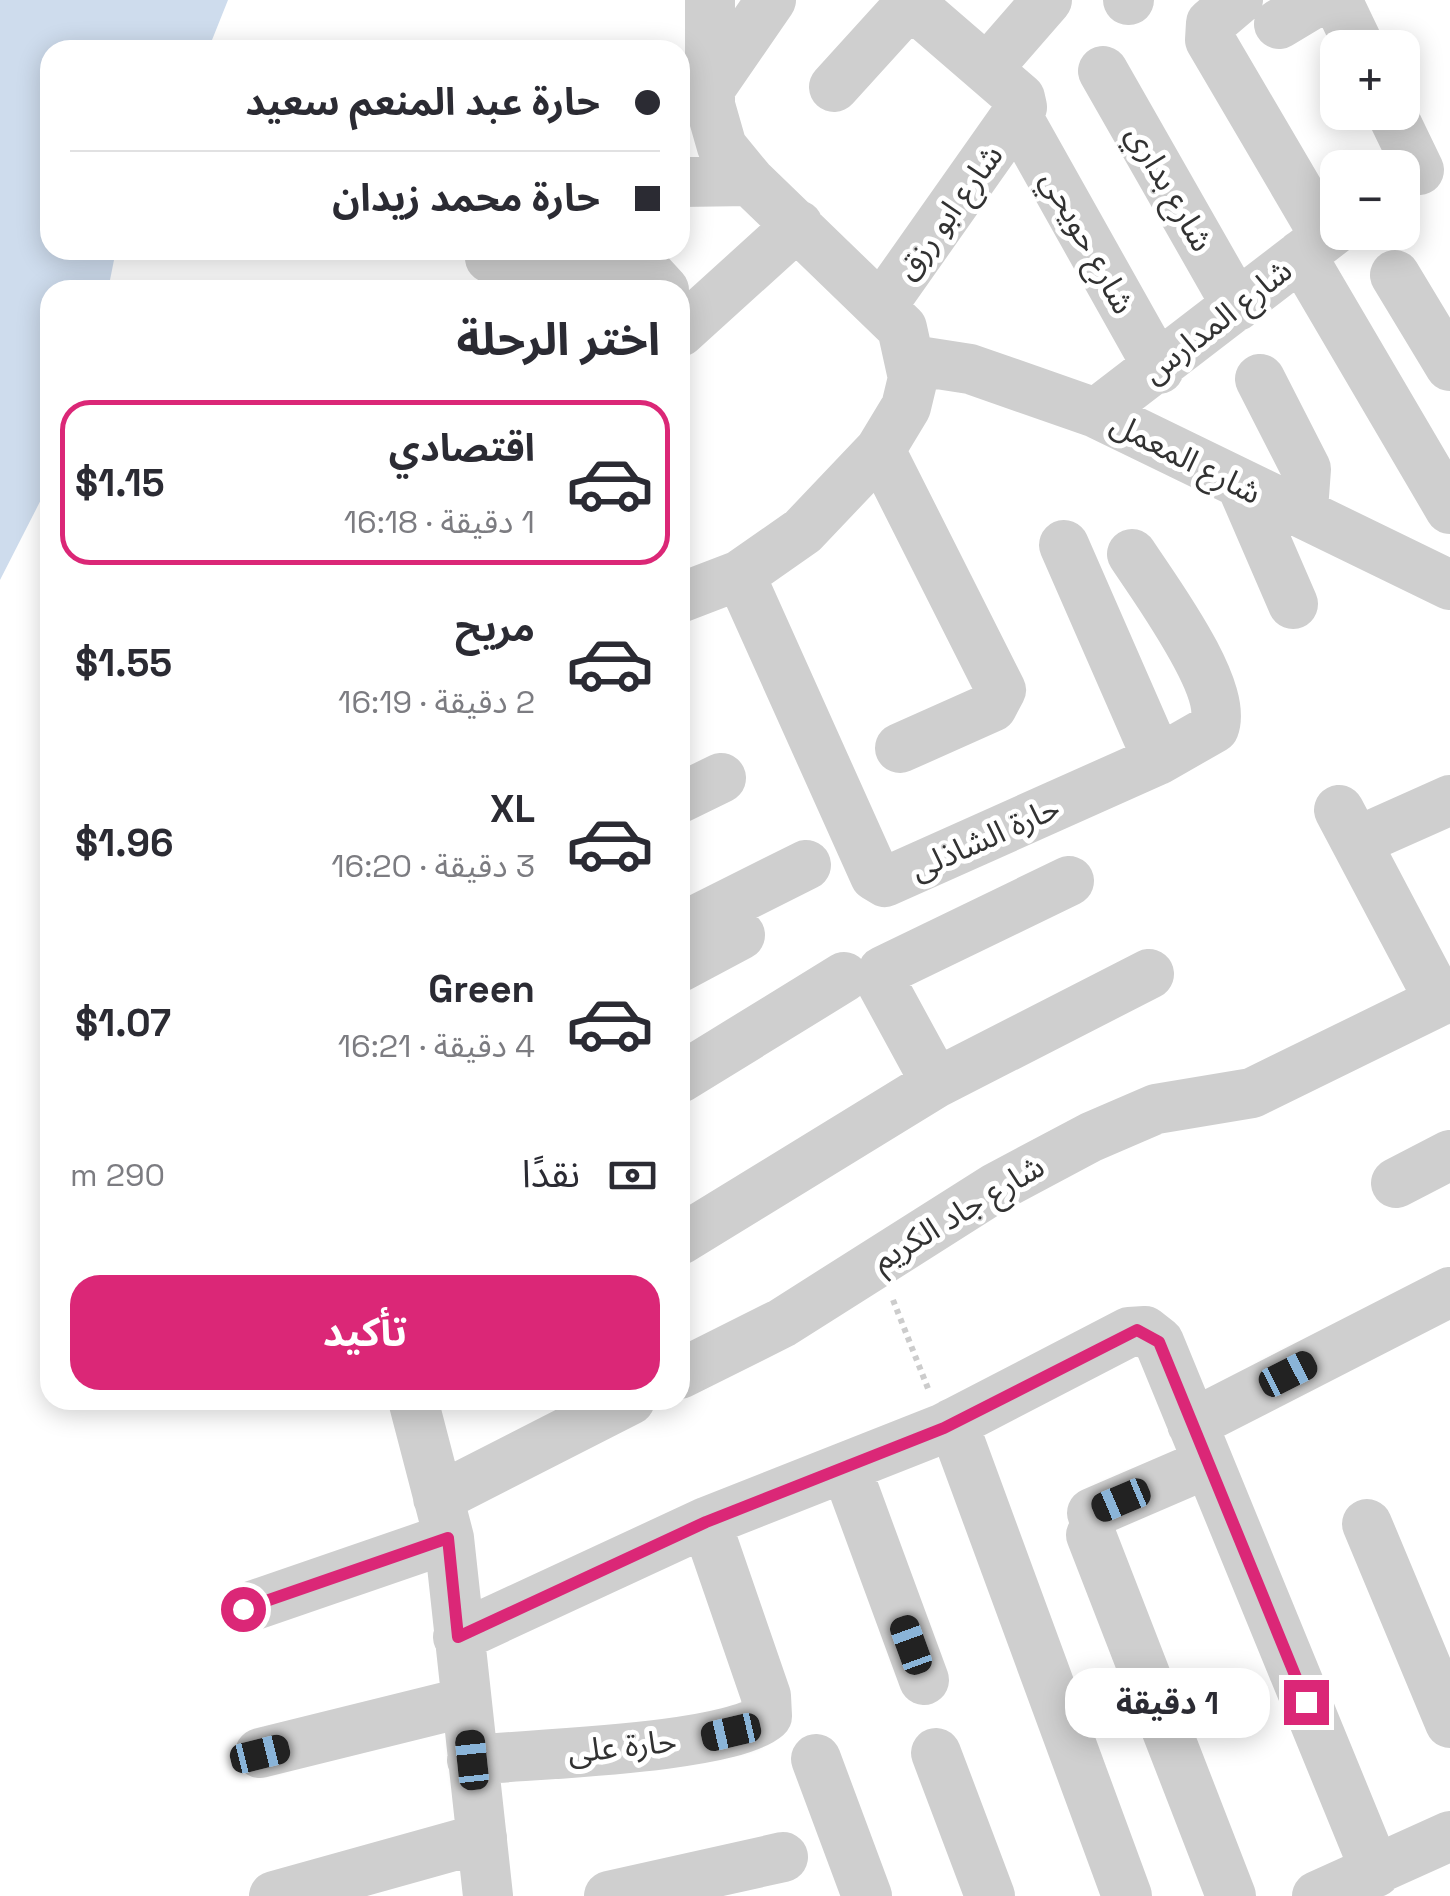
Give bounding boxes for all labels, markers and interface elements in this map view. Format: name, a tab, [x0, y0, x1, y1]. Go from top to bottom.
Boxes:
map controls	[1320, 30, 1420, 250]
button: +	[1320, 30, 1420, 130]
text: حارة عبد المنعم سعيد	[245, 78, 600, 126]
street label: شارع بداري	[1114, 117, 1222, 261]
street label: شارع ابو رزق	[887, 137, 1015, 290]
button: −	[1320, 150, 1420, 250]
street label: شارع حويحي	[1028, 163, 1144, 323]
text: حارة محمد زيدان	[332, 174, 600, 222]
street label: شارع المدارس	[1134, 250, 1302, 395]
text: اختر الرحلة	[456, 311, 660, 368]
street label: شارع المعمل	[1102, 403, 1268, 517]
text: اقتصادي	[389, 424, 535, 472]
icon: car	[565, 438, 655, 528]
text: $1.15	[75, 459, 165, 507]
text: 1 دقيقة · 16:18	[344, 502, 535, 542]
text: مريح	[455, 604, 535, 652]
icon: car	[565, 618, 655, 708]
text: $1.55	[75, 639, 172, 687]
text: 2 دقيقة · 16:19	[338, 682, 535, 722]
text: XL	[490, 785, 535, 833]
street label: حارة الشاذلى	[904, 787, 1066, 889]
icon: car	[565, 798, 655, 888]
text: $1.96	[75, 819, 173, 867]
text: 3 دقيقة · 16:20	[331, 846, 535, 886]
text: Green	[428, 965, 535, 1013]
icon: car	[565, 978, 655, 1068]
text: $1.07	[75, 999, 171, 1047]
text: 4 دقيقة · 16:21	[338, 1026, 535, 1066]
street label: شارع جاد الكريم	[865, 1146, 1053, 1283]
icon: cash	[605, 1148, 660, 1203]
text: نقدًا	[522, 1150, 580, 1198]
text: 290 m	[70, 1155, 165, 1195]
button: تأكيد	[70, 1275, 660, 1390]
car	[1254, 1347, 1322, 1401]
car	[1088, 1474, 1154, 1526]
route start	[221, 1587, 266, 1632]
car	[887, 1612, 935, 1678]
callout: 1 دقيقة	[1066, 1667, 1271, 1737]
route end	[1284, 1680, 1329, 1725]
text: 1 دقيقة	[1116, 1683, 1219, 1723]
car	[698, 1711, 764, 1753]
street label: حارة على	[566, 1720, 678, 1772]
car	[454, 1729, 490, 1791]
car	[227, 1732, 293, 1776]

